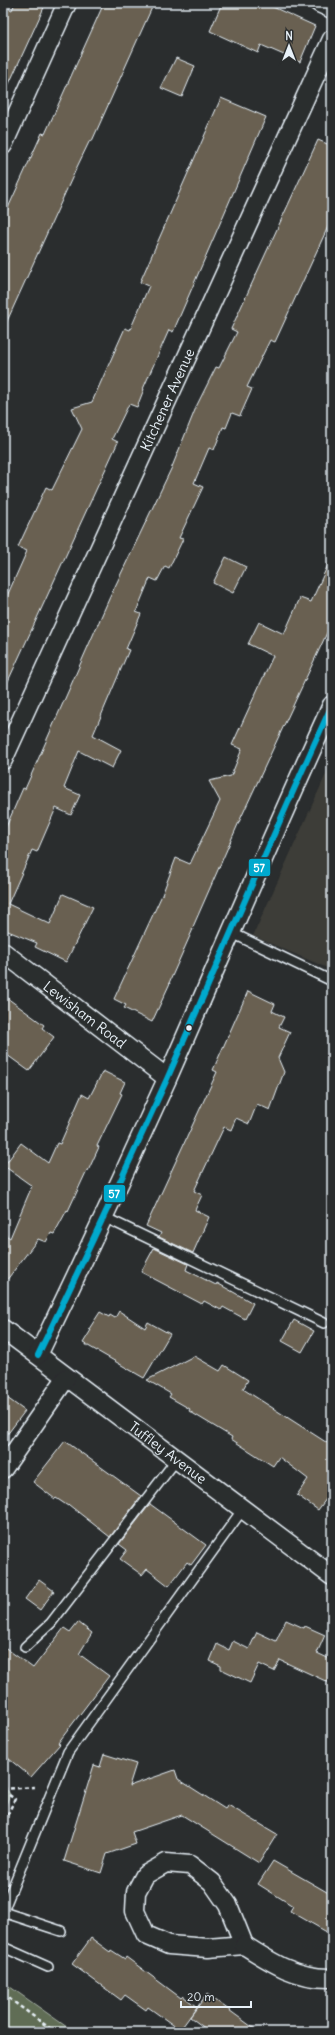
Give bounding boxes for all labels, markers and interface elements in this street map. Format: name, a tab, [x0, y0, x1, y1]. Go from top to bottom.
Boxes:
north arrow	[269, 26, 309, 66]
text: N	[285, 29, 293, 43]
street label: Kitchener Avenue	[136, 346, 199, 454]
line badge: 57	[248, 858, 271, 877]
text: 57	[253, 861, 265, 875]
street label: Lewisham Road	[40, 977, 130, 1052]
unlabelled marker	[184, 1023, 194, 1033]
line badge: 57	[103, 1184, 126, 1203]
text: 57	[108, 1187, 120, 1201]
street label: Tuffley Avenue	[125, 1418, 210, 1488]
scale bar	[181, 1983, 251, 2009]
text: 20 m	[187, 1989, 215, 2004]

